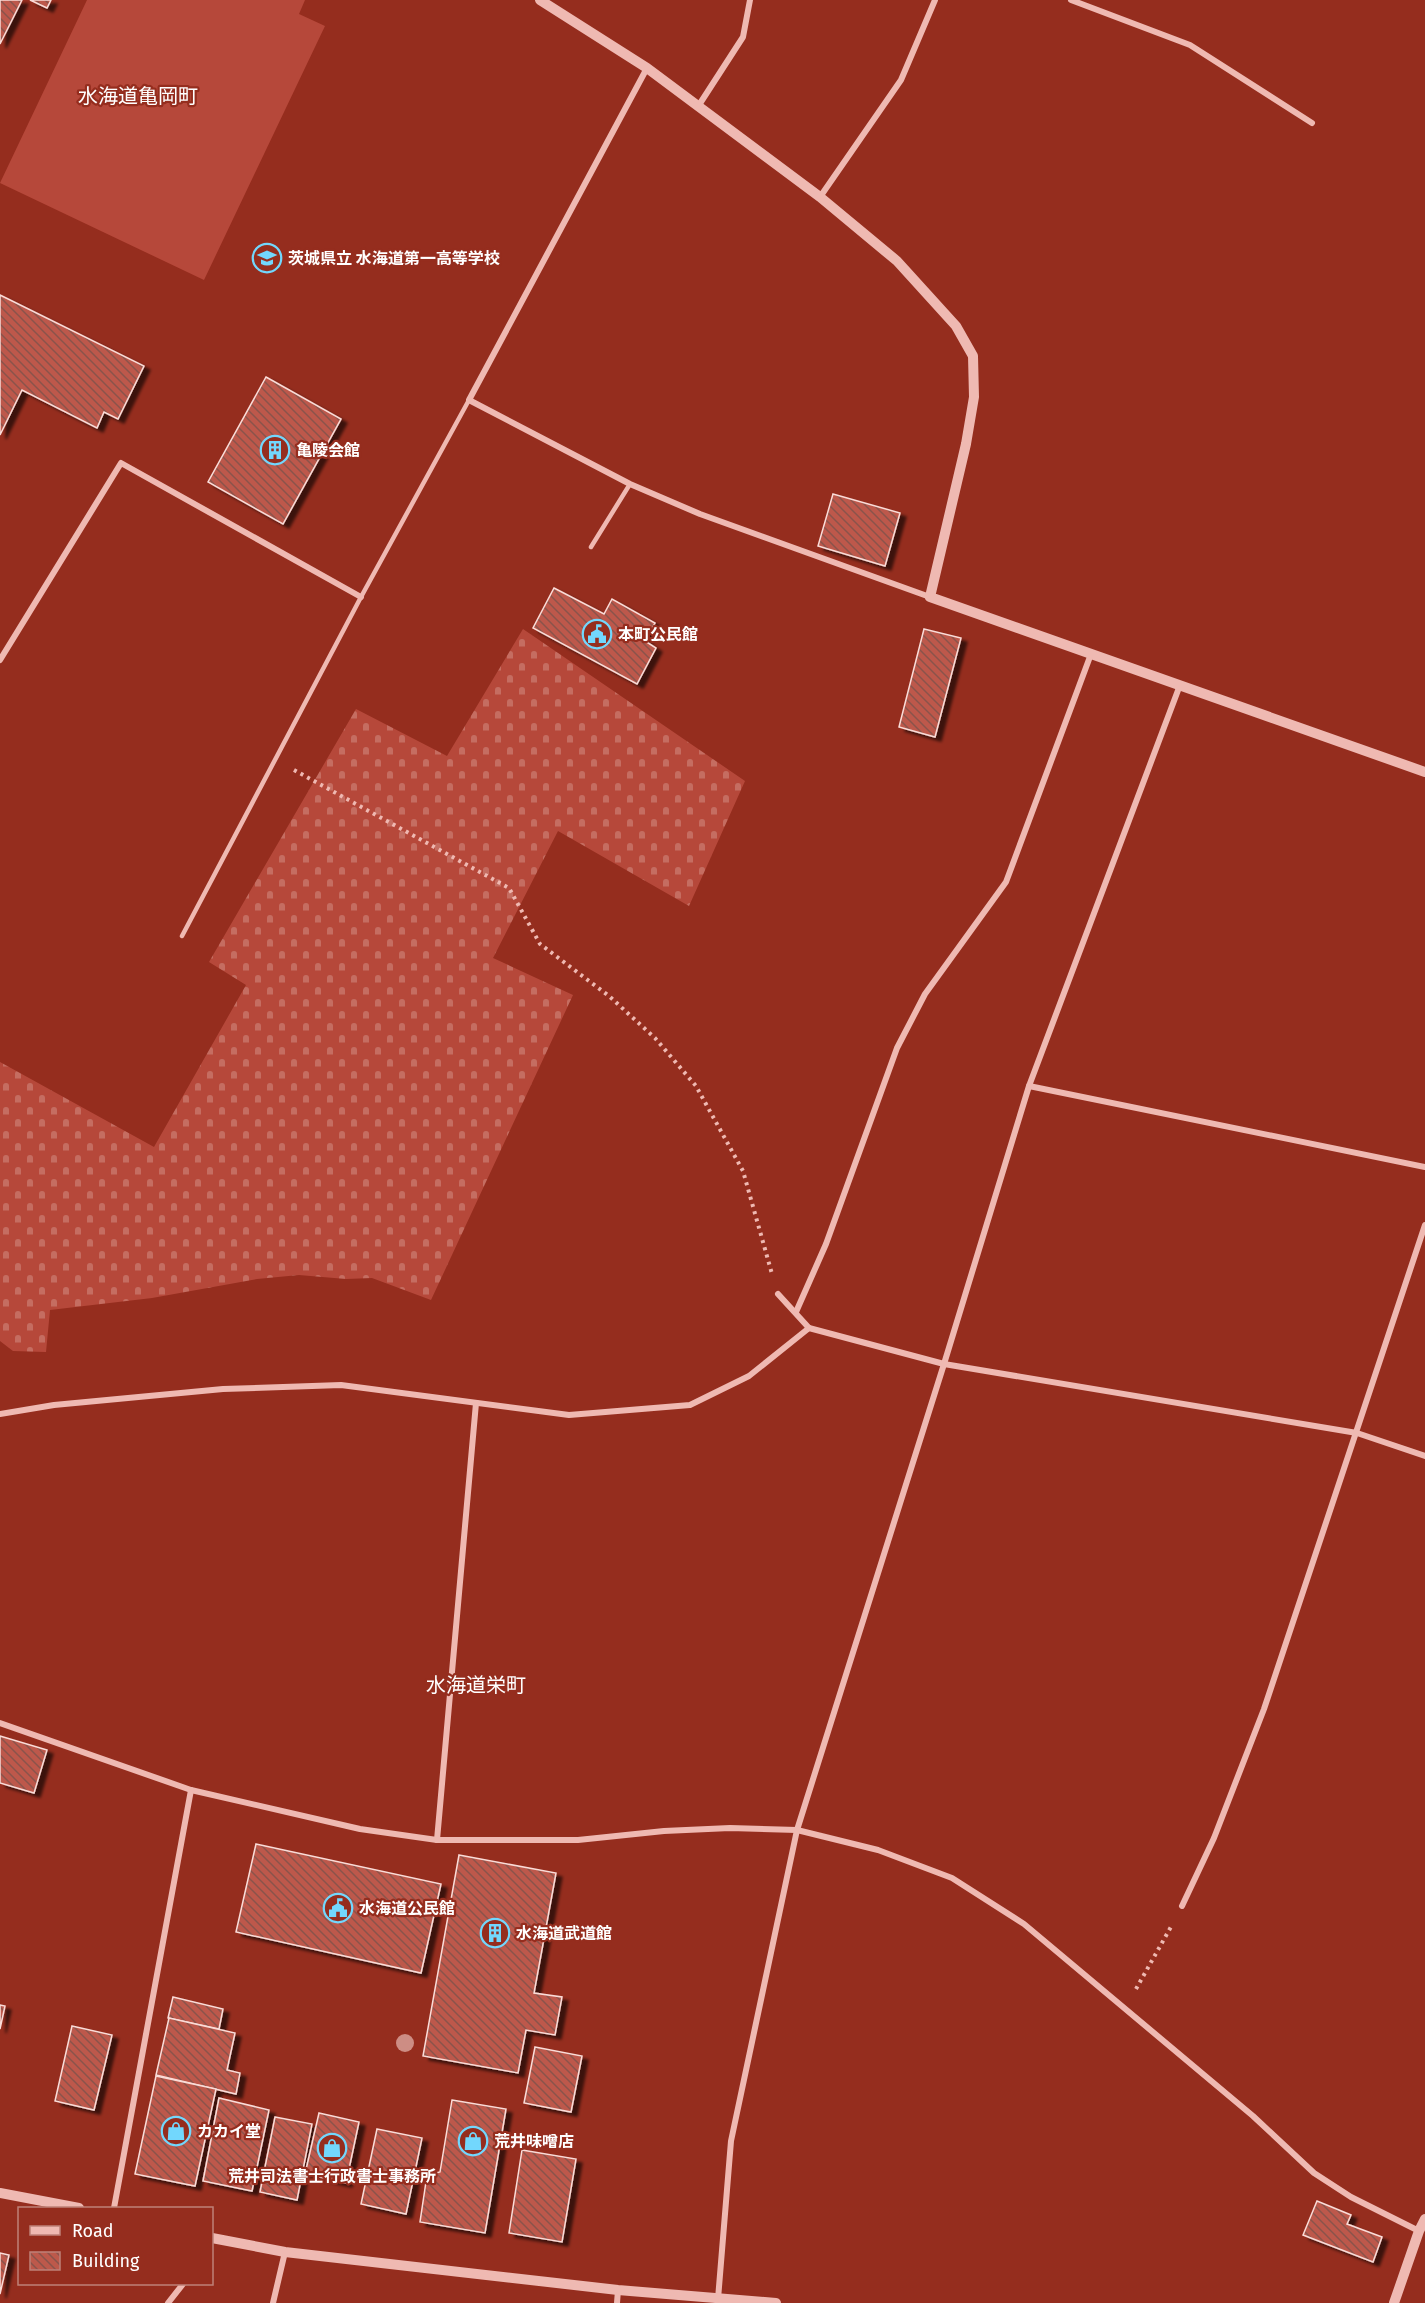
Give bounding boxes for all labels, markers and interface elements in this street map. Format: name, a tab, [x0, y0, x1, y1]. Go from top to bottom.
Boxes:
district label: 水海道亀岡町	[78, 84, 198, 108]
school or university icon: 茨城県立 水海道第一高等学校	[251, 242, 283, 274]
place label: 茨城県立 水海道第一高等学校	[288, 249, 500, 268]
building icon: 亀陵会館	[259, 434, 291, 466]
place label: 亀陵会館	[296, 441, 360, 460]
public building icon: 本町公民館	[581, 618, 613, 650]
place label: 本町公民館	[618, 625, 698, 644]
district label: 水海道栄町	[426, 1673, 526, 1697]
public building icon: 水海道公民館	[322, 1892, 354, 1924]
place label: 水海道公民館	[359, 1899, 455, 1918]
building icon: 水海道武道館	[479, 1917, 511, 1949]
place label: 水海道武道館	[516, 1924, 612, 1943]
shop icon: カカイ堂	[160, 2115, 192, 2147]
place label: カカイ堂	[197, 2122, 261, 2141]
shop icon: 荒井味噌店	[457, 2125, 489, 2157]
shop icon: 荒井司法書士行政書士事務所	[316, 2132, 348, 2164]
place label: 荒井味噌店	[494, 2132, 574, 2151]
place label: 荒井司法書士行政書士事務所	[228, 2167, 436, 2186]
legend	[18, 2207, 213, 2285]
text: Road	[72, 2220, 114, 2242]
text: Building	[72, 2250, 140, 2272]

